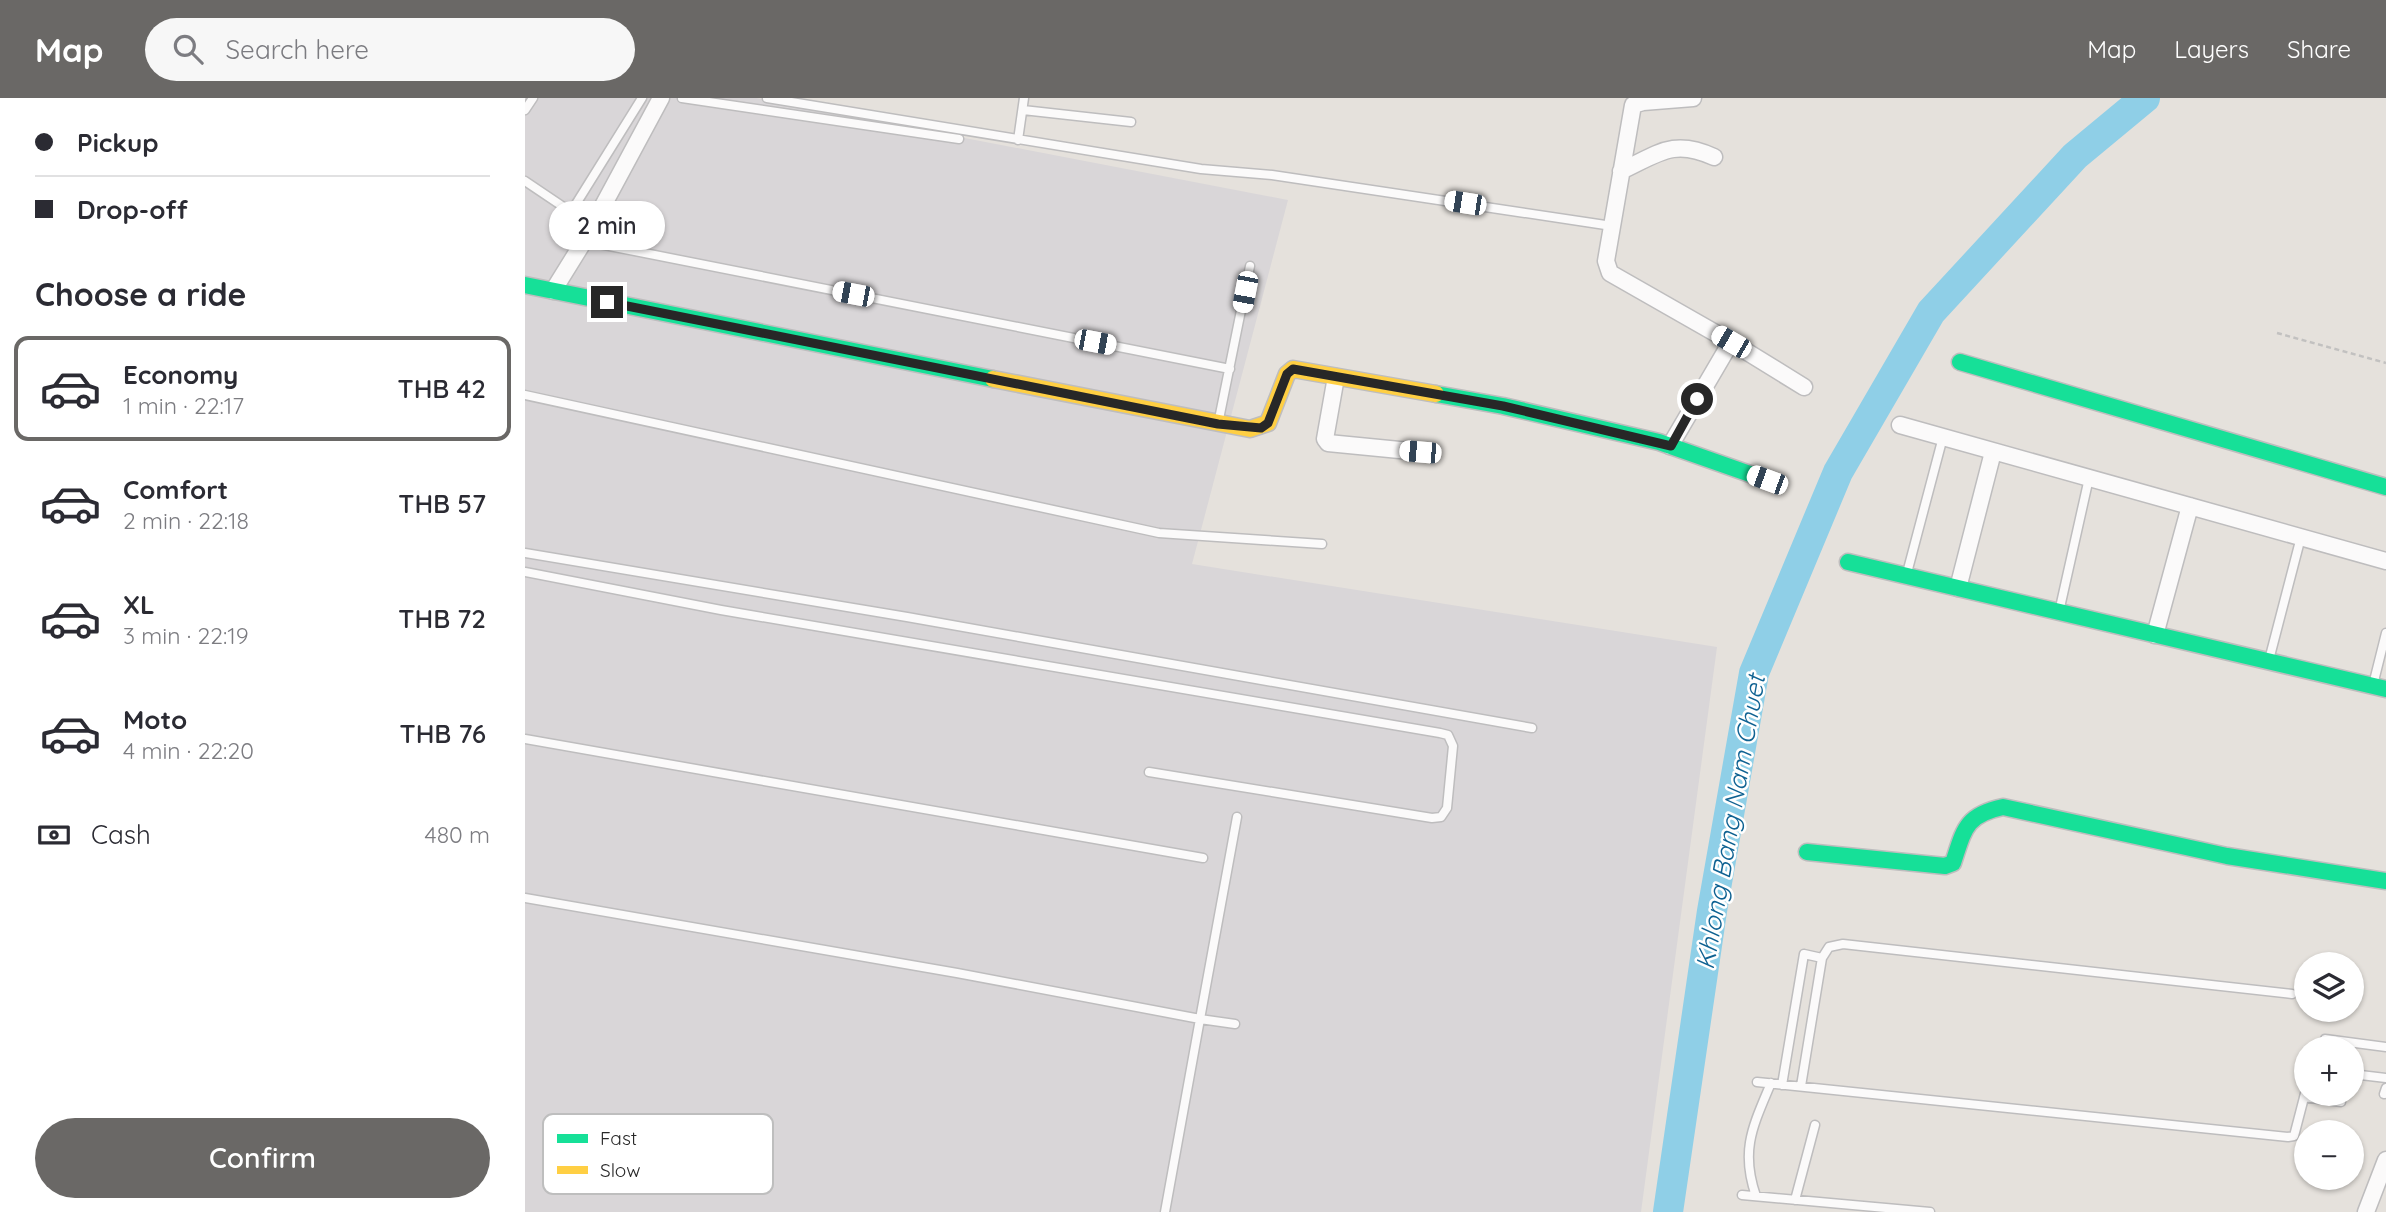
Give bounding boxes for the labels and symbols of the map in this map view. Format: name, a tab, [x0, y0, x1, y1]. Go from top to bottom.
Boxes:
car	[1443, 189, 1488, 217]
callout: 2 min	[549, 200, 665, 250]
car	[1231, 269, 1260, 315]
car	[831, 280, 876, 308]
route end	[591, 286, 623, 318]
car	[1708, 322, 1755, 362]
car	[1073, 328, 1118, 356]
route start	[1681, 383, 1713, 415]
car	[1399, 440, 1442, 464]
car	[1744, 463, 1791, 497]
water label: Khlong Bang Nam Chuet	[1688, 669, 1773, 972]
legend	[543, 1114, 773, 1194]
text: Fast	[600, 1126, 637, 1150]
text: Slow	[600, 1158, 641, 1182]

